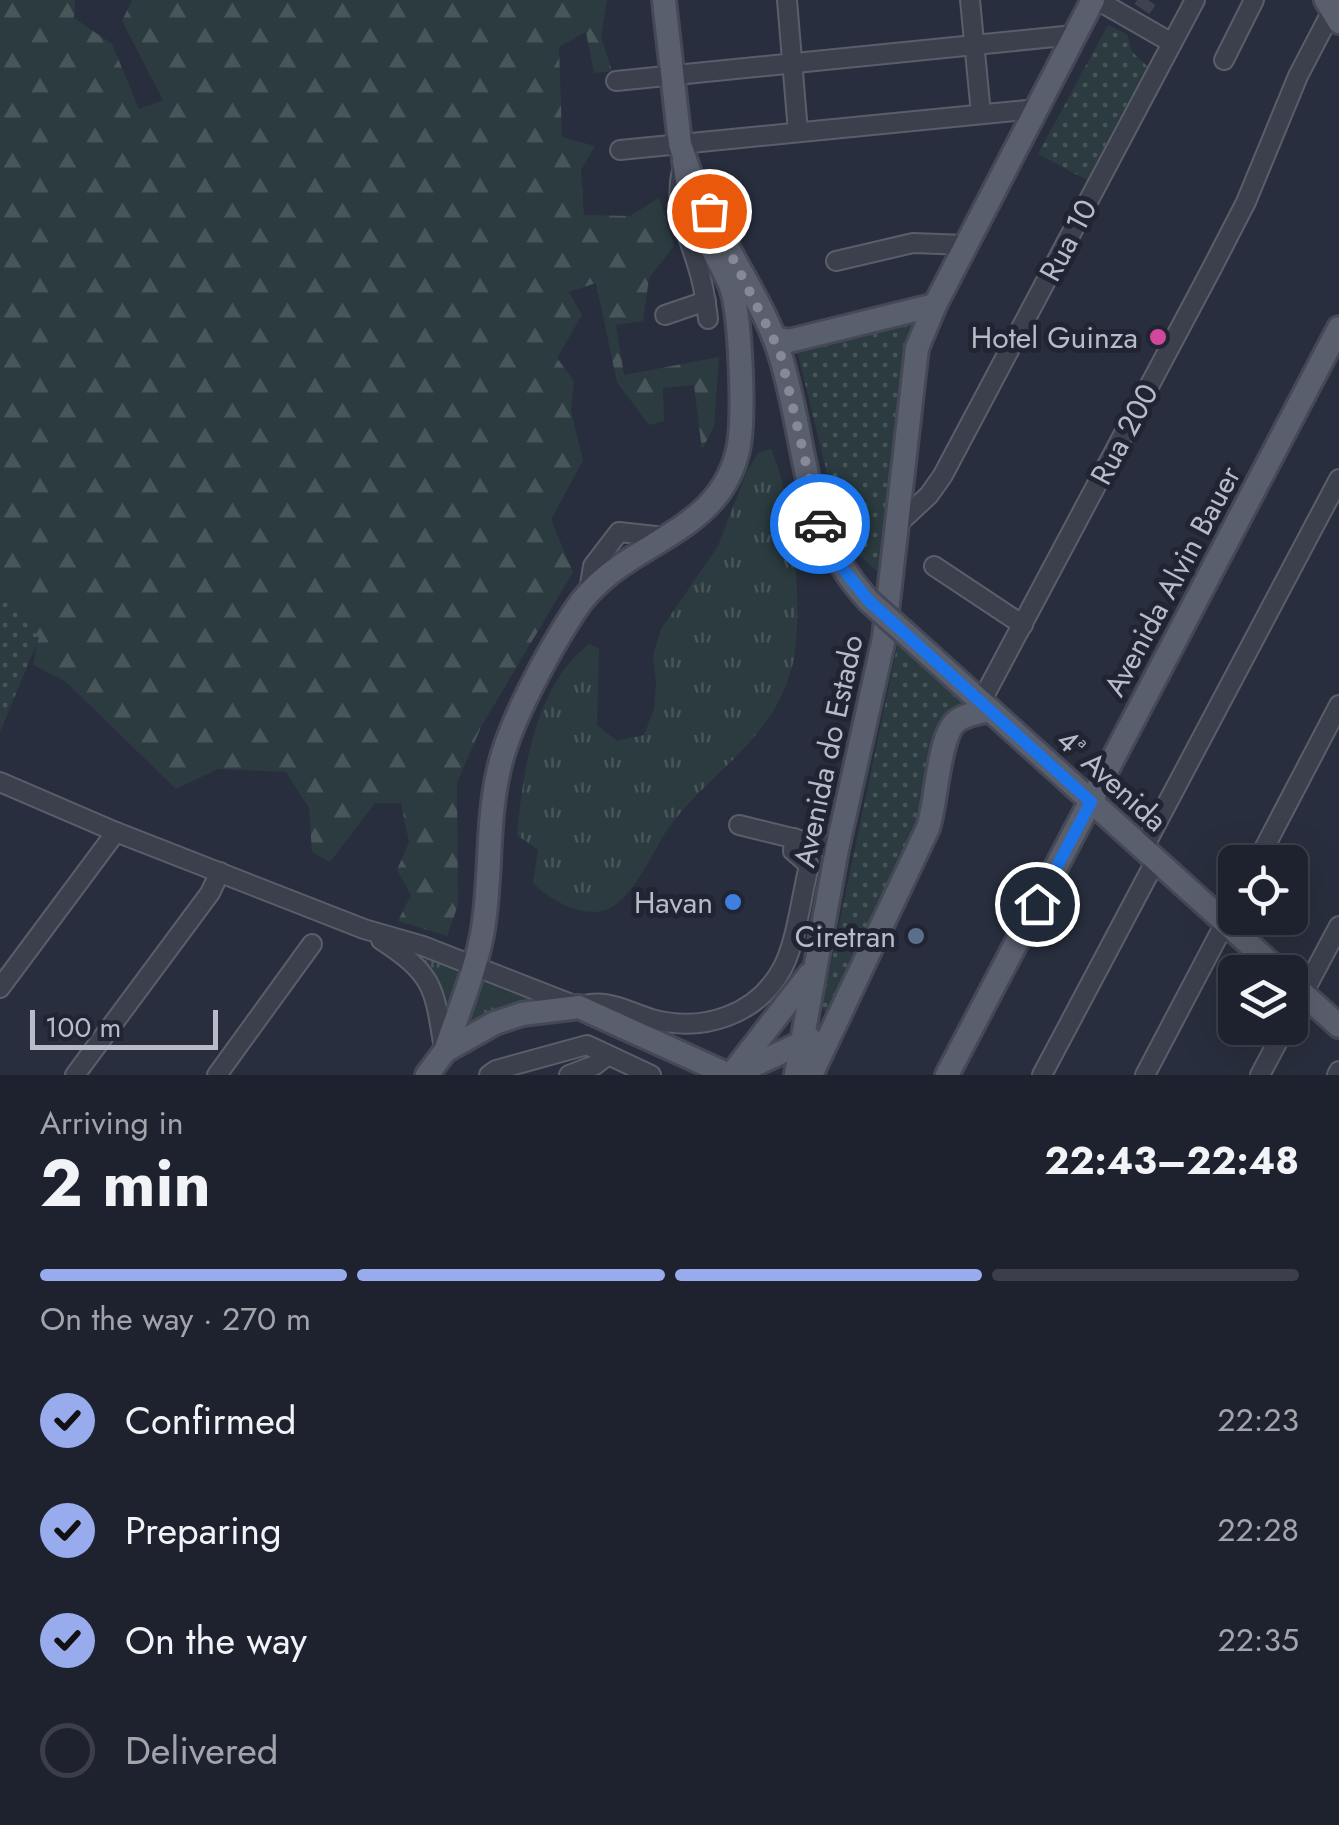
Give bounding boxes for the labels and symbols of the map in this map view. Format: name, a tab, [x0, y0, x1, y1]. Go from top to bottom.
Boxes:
pin	[667, 169, 752, 254]
street label: Rua 10	[1028, 191, 1108, 289]
place label: Hotel Guinza	[971, 316, 1138, 359]
marker: Hotel Guinza	[1147, 326, 1169, 348]
street label: Rua 200	[1079, 376, 1169, 492]
street label: Avenida Alvin Bauer	[1093, 457, 1251, 704]
courier	[770, 474, 870, 574]
street label: Avenida do Estado	[782, 631, 874, 871]
street label: 4ª Avenida	[1047, 719, 1177, 841]
pin	[995, 862, 1080, 947]
place label: Havan	[634, 881, 713, 924]
marker: Havan	[722, 891, 744, 913]
place label: Ciretran	[795, 915, 896, 958]
marker: Ciretran	[905, 925, 927, 947]
scale bar	[30, 1005, 218, 1050]

